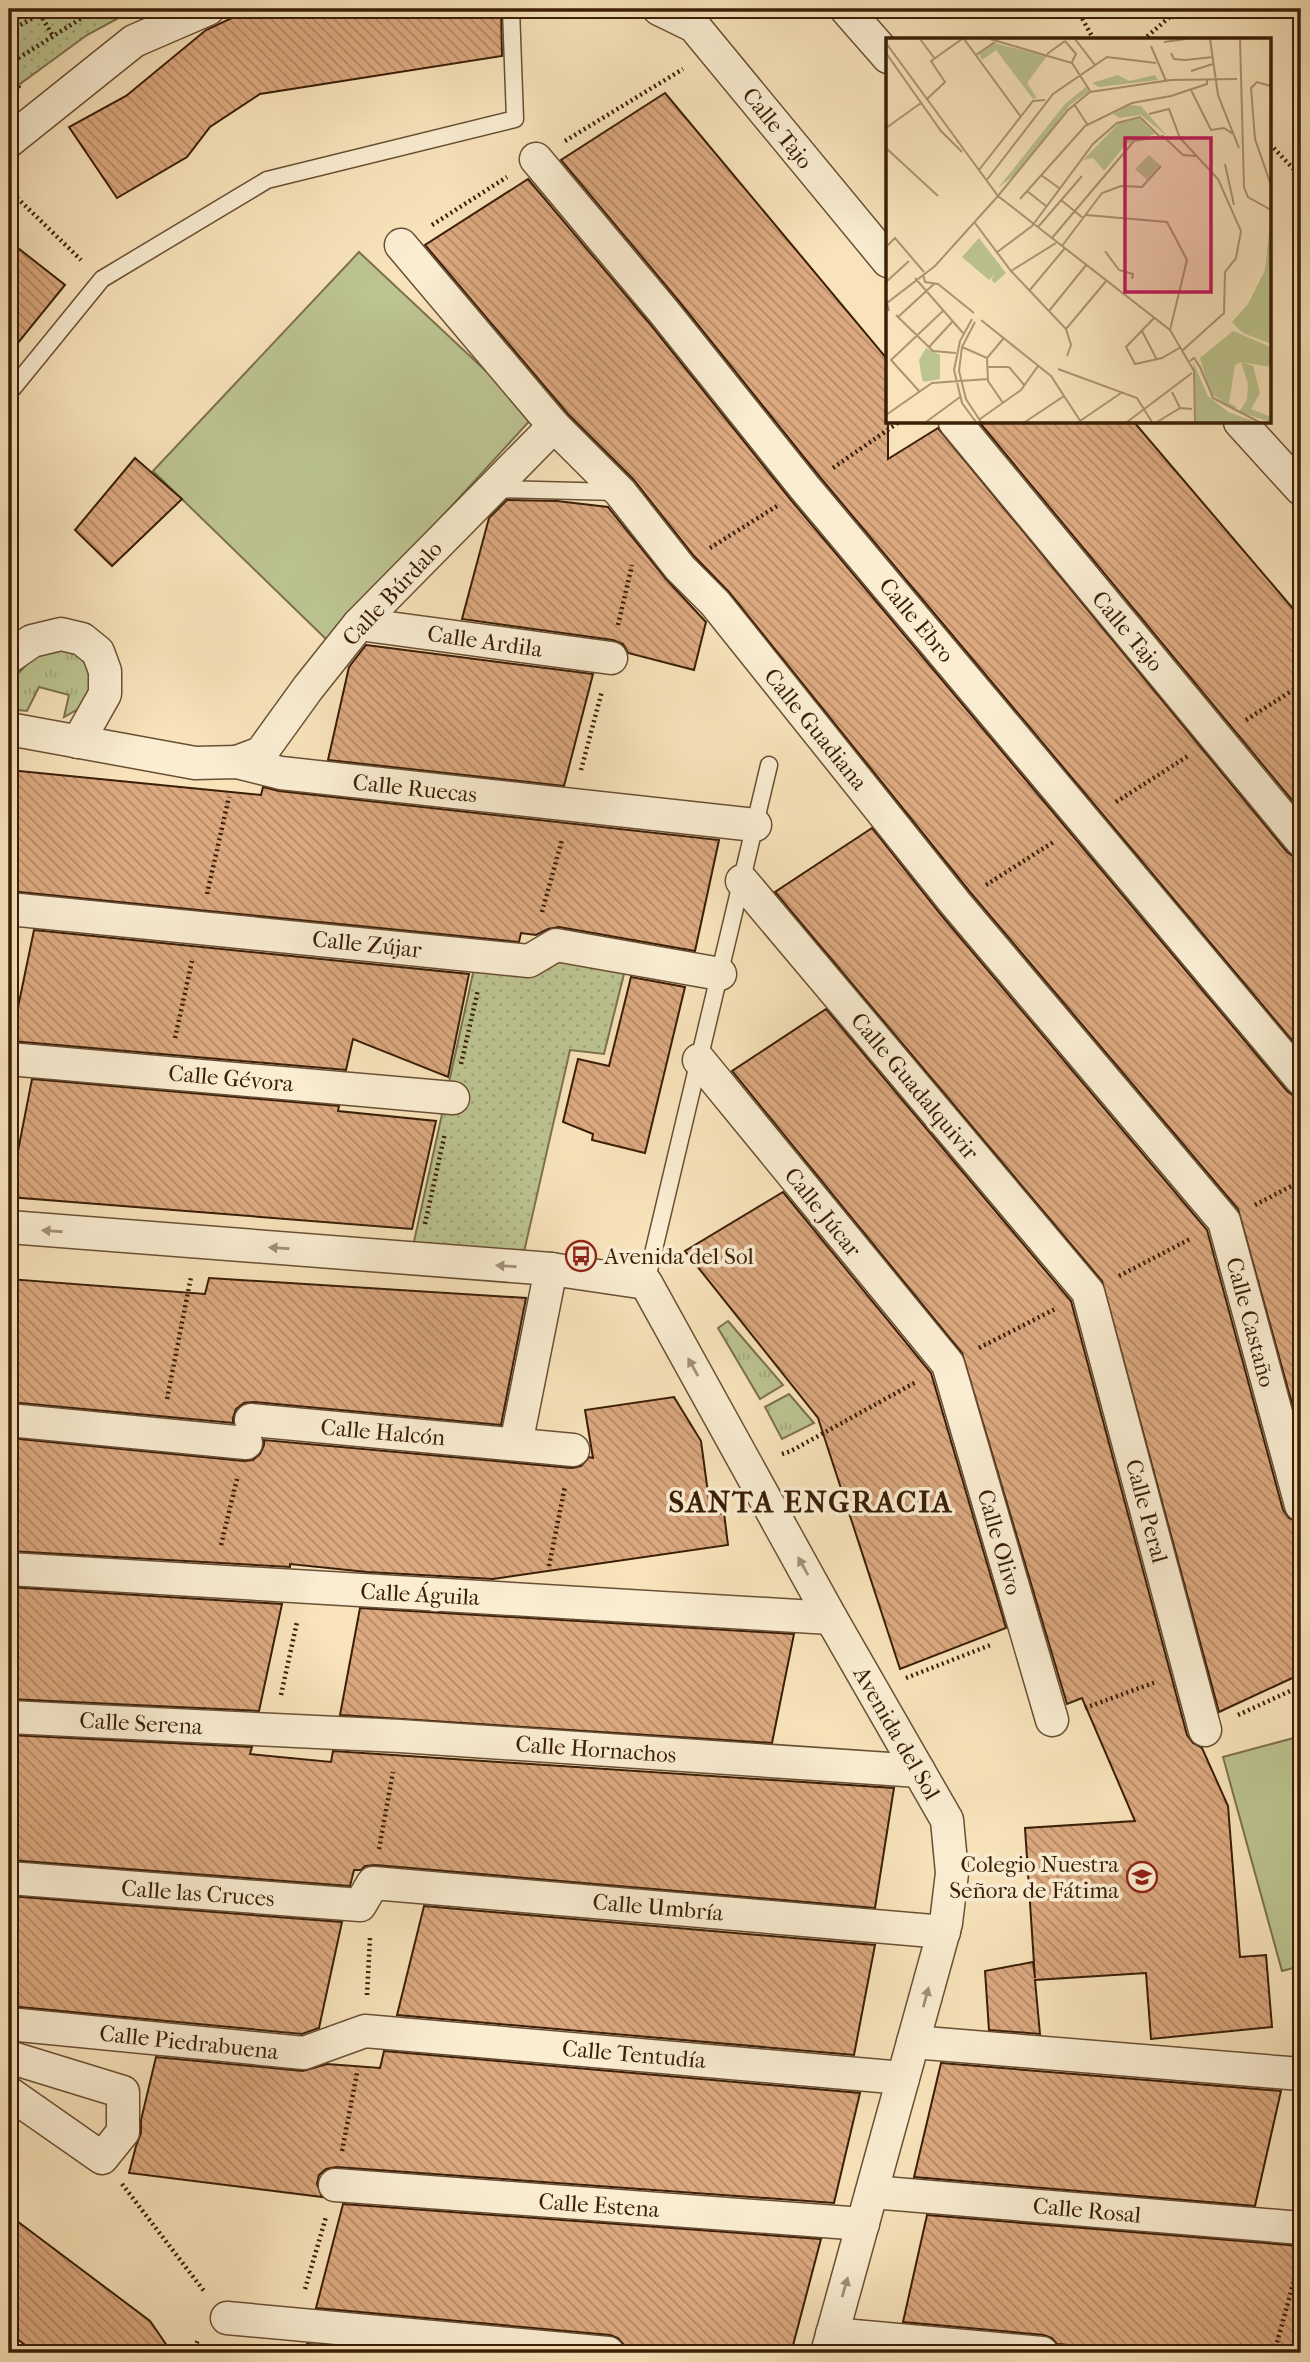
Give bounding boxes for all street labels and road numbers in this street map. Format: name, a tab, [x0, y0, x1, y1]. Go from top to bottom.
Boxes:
street label: Calle Tajo	[737, 82, 819, 174]
street label: Calle Búrdalo	[337, 535, 448, 651]
street label: Calle Ebro	[873, 572, 960, 668]
street label: Calle Tajo	[1086, 586, 1169, 677]
street label: Calle Ardila	[426, 620, 544, 663]
street label: Calle Guadiana	[758, 663, 873, 796]
street label: Calle Ruecas	[351, 769, 478, 808]
street label: Calle Zújar	[311, 925, 423, 964]
street label: Calle Guadalquivir	[845, 1007, 984, 1166]
street label: Calle Gévora	[167, 1060, 295, 1097]
street label: Calle Júcar	[779, 1162, 867, 1262]
street label: Calle Castaño	[1220, 1254, 1281, 1390]
street label: Calle Halcón	[320, 1414, 447, 1451]
street label: Calle Peral	[1120, 1456, 1174, 1567]
street label: Calle Olivo	[972, 1486, 1027, 1598]
street label: Calle Águila	[360, 1578, 481, 1611]
street label: Avenida del Sol	[847, 1661, 946, 1805]
street label: Calle Serena	[79, 1707, 204, 1740]
street label: Calle Hornachos	[515, 1730, 677, 1769]
street label: Calle las Cruces	[120, 1875, 276, 1912]
street label: Calle Umbría	[592, 1888, 725, 1927]
street label: Calle Piedrabuena	[98, 2020, 280, 2065]
street label: Calle Tentudía	[561, 2035, 707, 2074]
street label: Calle Estena	[538, 2188, 661, 2223]
street label: Calle Rosal	[1032, 2192, 1143, 2229]

